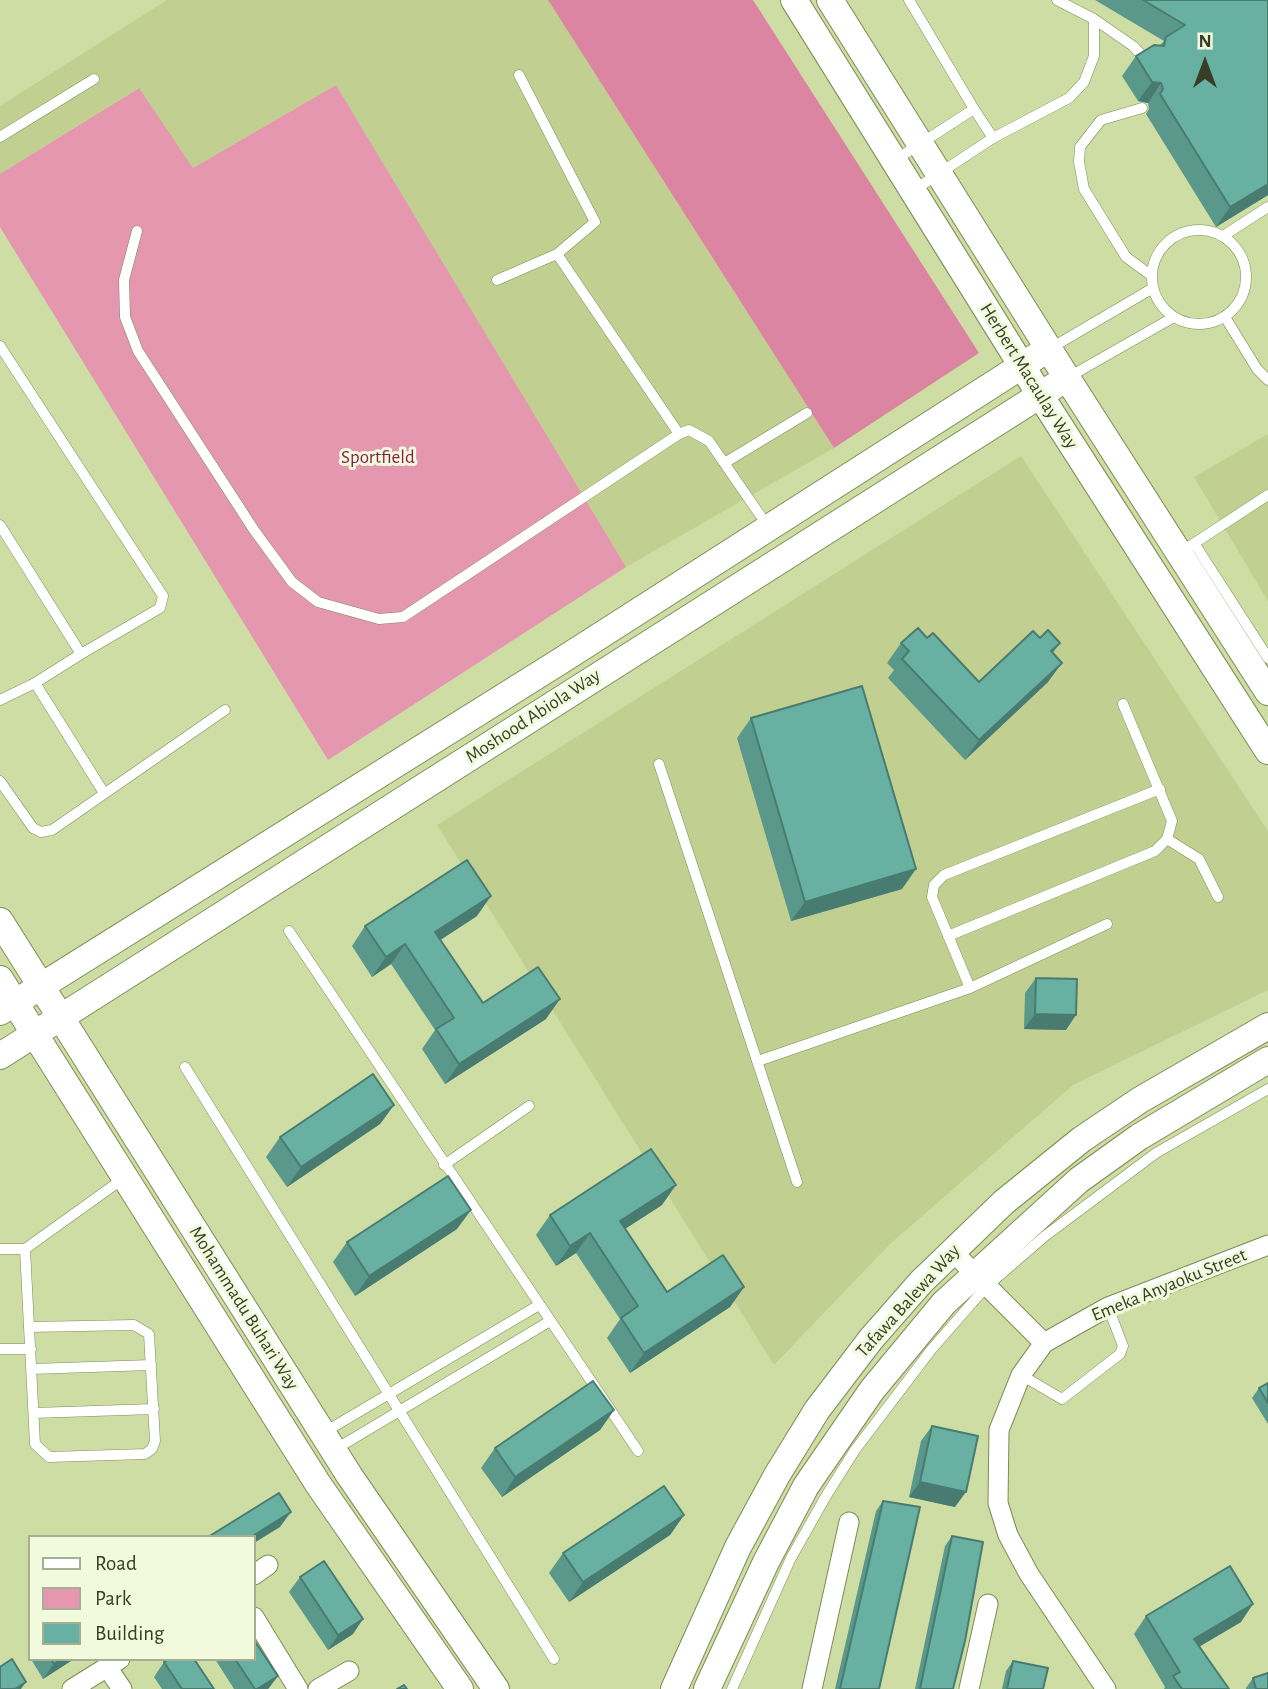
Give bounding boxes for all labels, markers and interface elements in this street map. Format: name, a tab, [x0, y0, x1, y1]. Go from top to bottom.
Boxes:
north arrow	[1170, 28, 1240, 98]
text: N	[1198, 32, 1212, 51]
street label: Herbert Macaulay Way	[975, 299, 1083, 453]
park label: Sportfield	[341, 446, 415, 468]
street label: Moshood Abiola Way	[461, 664, 605, 768]
street label: Mohammadu Buhari Way	[184, 1222, 304, 1394]
street label: Tafawa Balewa Way	[851, 1240, 965, 1362]
street label: Emeka Anyaoku Street	[1088, 1243, 1250, 1327]
legend	[28, 1535, 256, 1661]
text: Road	[95, 1553, 137, 1574]
text: Park	[95, 1588, 131, 1609]
text: Building	[95, 1623, 164, 1644]

